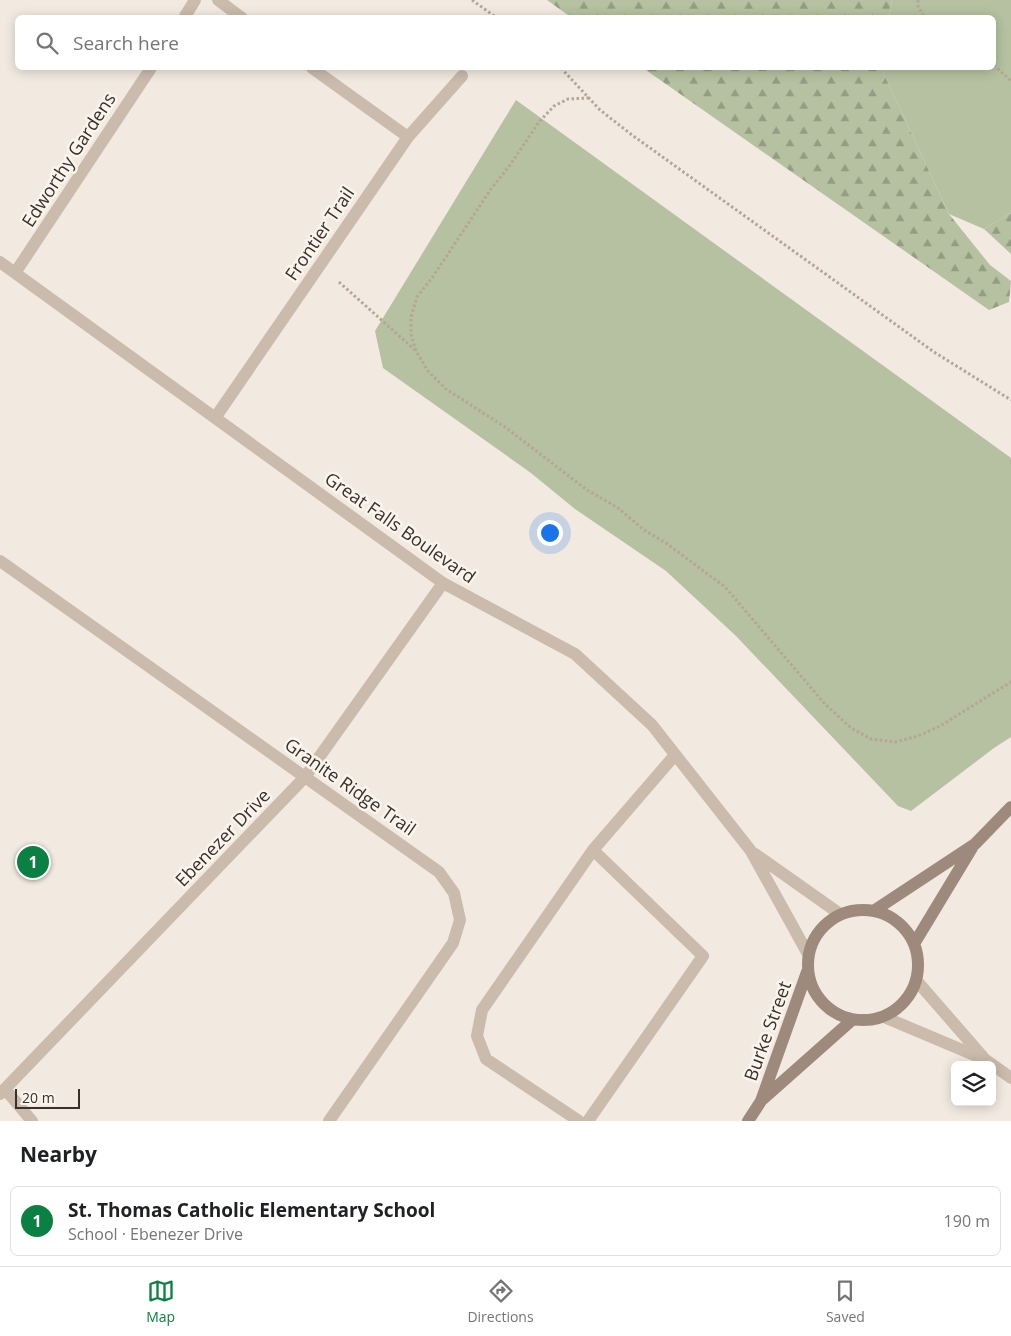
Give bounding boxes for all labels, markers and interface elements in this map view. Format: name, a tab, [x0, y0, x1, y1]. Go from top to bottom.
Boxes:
search box	[15, 15, 996, 70]
icon: search	[33, 29, 61, 57]
text: Search here	[73, 30, 179, 56]
street label: Edworthy Gardens	[16, 88, 121, 231]
street label: Frontier Trail	[279, 182, 359, 285]
street label: Great Falls Boulevard	[320, 466, 481, 588]
your location	[537, 520, 563, 546]
street label: Granite Ridge Trail	[280, 732, 421, 840]
street label: Ebenezer Drive	[170, 783, 275, 891]
pin: 1	[17, 843, 49, 881]
street label: Burke Street	[738, 977, 796, 1084]
map controls	[951, 1061, 996, 1106]
button: layers	[951, 1061, 996, 1106]
scale bar	[15, 1086, 80, 1109]
text: 20 m	[22, 1088, 55, 1107]
text: Nearby	[20, 1140, 97, 1168]
text: St. Thomas Catholic Elementary School	[68, 1197, 435, 1223]
text: 1	[32, 1210, 42, 1232]
text: 190 m	[944, 1210, 990, 1232]
text: School · Ebenezer Drive	[68, 1223, 243, 1245]
tab: Map	[146, 1277, 175, 1326]
tab: Directions	[467, 1277, 534, 1326]
tab: Saved	[826, 1277, 865, 1326]

